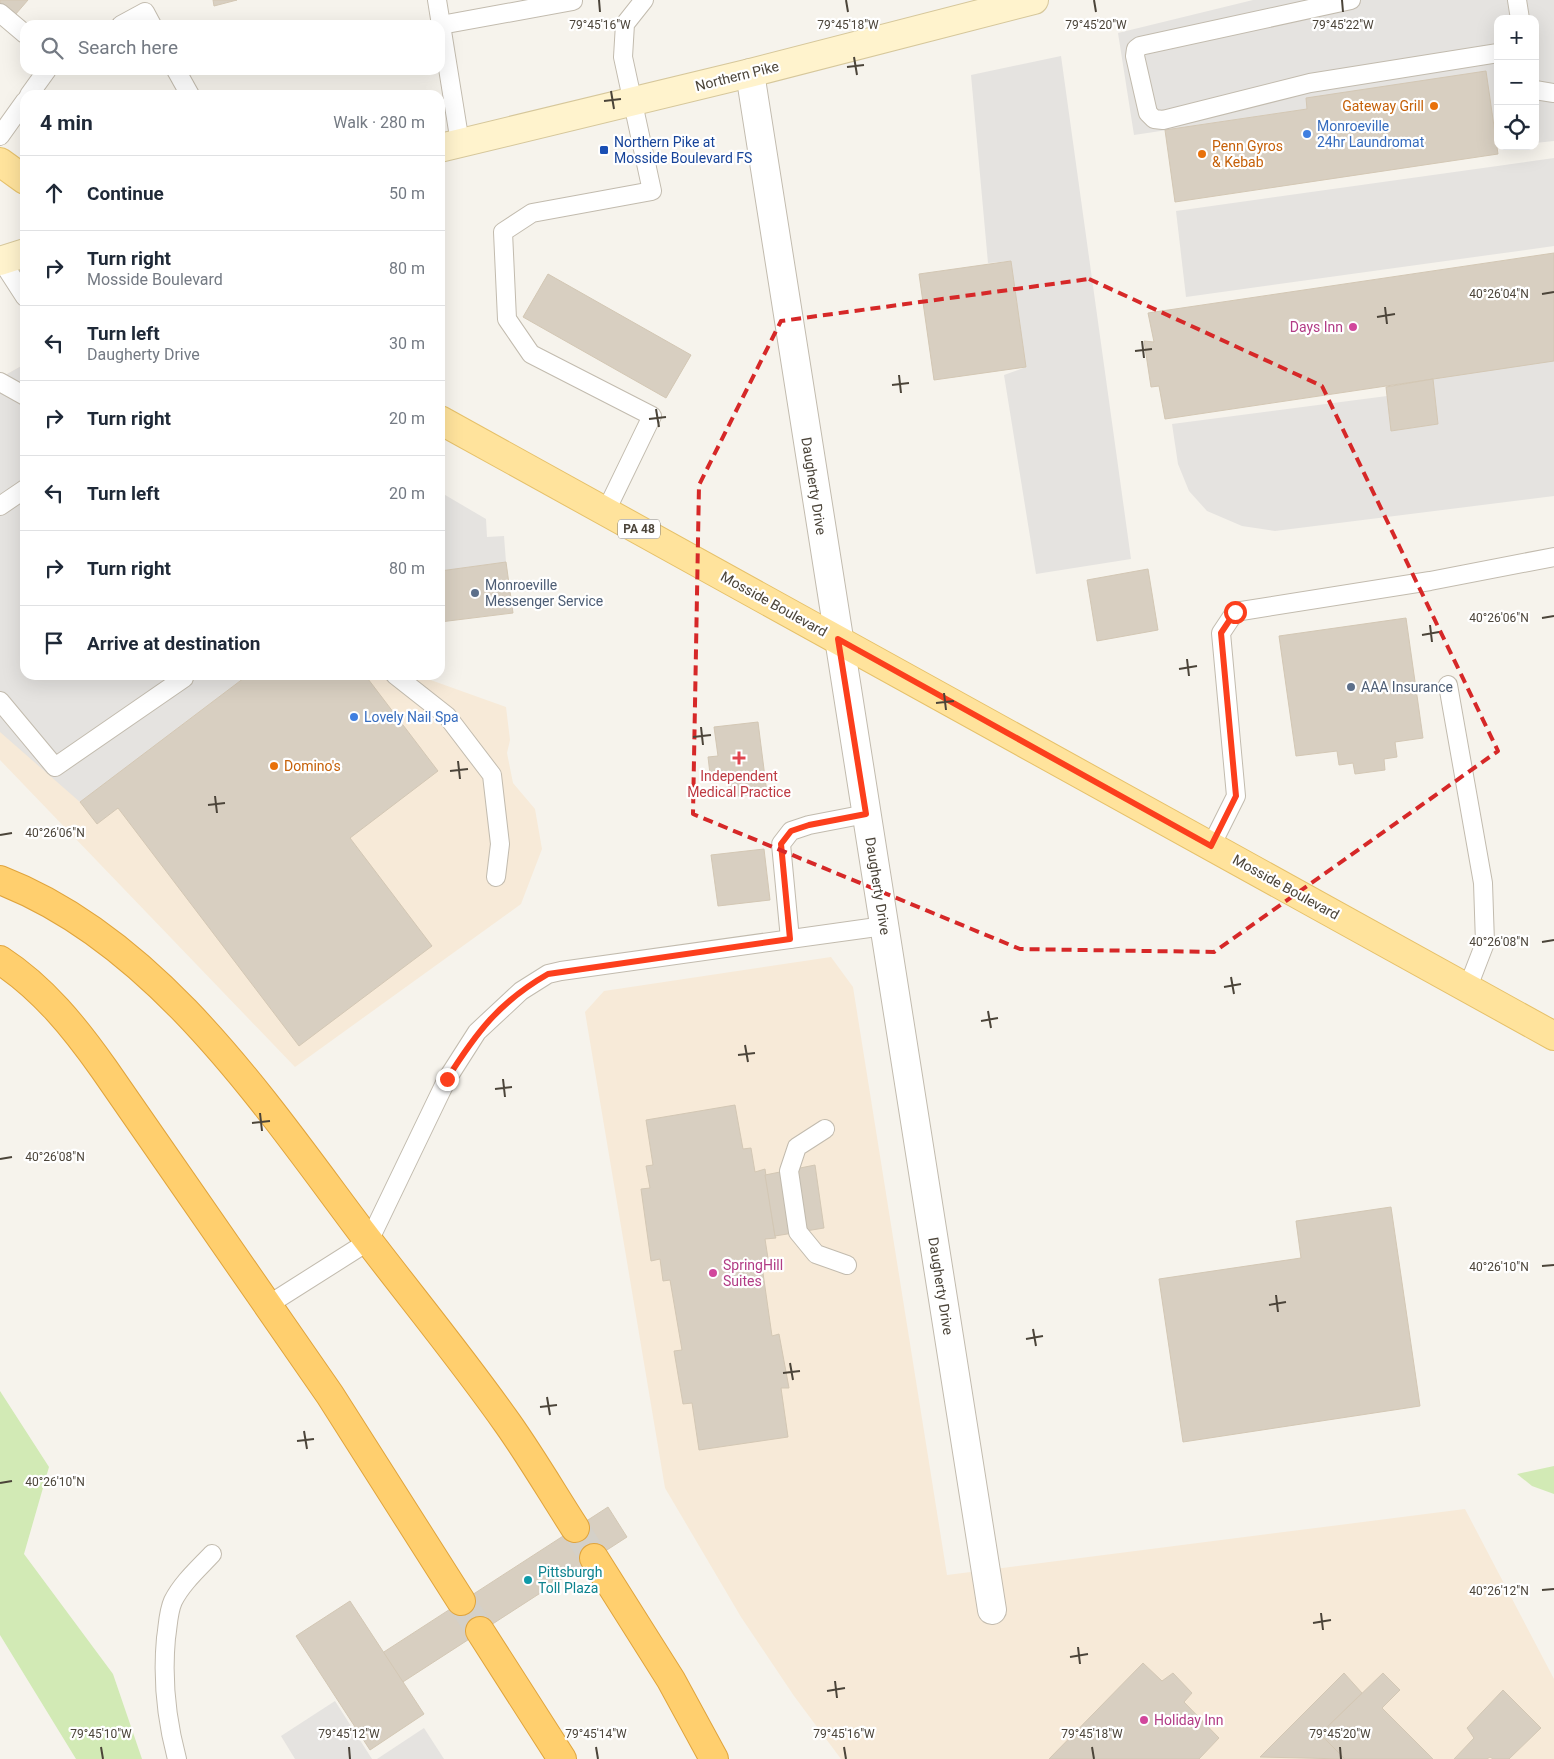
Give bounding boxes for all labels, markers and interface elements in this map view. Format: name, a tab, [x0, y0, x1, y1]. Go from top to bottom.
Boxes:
map controls	[1494, 15, 1539, 150]
button: +	[1494, 15, 1539, 60]
text: 79°45'16"W	[569, 18, 631, 32]
text: 79°45'18"W	[817, 18, 879, 32]
text: 79°45'20"W	[1065, 18, 1127, 32]
text: 79°45'22"W	[1312, 18, 1374, 32]
search box	[20, 20, 445, 75]
icon: search	[38, 34, 66, 62]
text: Search here	[78, 36, 178, 59]
street label: Northern Pike	[694, 58, 780, 94]
button: −	[1494, 60, 1539, 105]
place label: Gateway Grill	[1342, 98, 1424, 114]
marker: Gateway Grill	[1428, 100, 1440, 112]
button: locate	[1494, 105, 1539, 150]
text: 4 min	[40, 111, 93, 135]
text: Walk · 280 m	[333, 113, 425, 132]
place label: Monroeville 24hr Laundromat	[1317, 118, 1425, 150]
marker: Monroeville 24hr Laundromat	[1301, 128, 1313, 140]
place label: Northern Pike at Mosside Boulevard FS	[614, 134, 752, 166]
place label: Penn Gyros & Kebab	[1212, 138, 1283, 170]
marker: Northern Pike at Mosside Boulevard FS	[598, 144, 610, 156]
marker: Penn Gyros & Kebab	[1196, 148, 1208, 160]
icon: ahead	[40, 179, 68, 207]
text: Continue	[87, 182, 164, 205]
text: 50 m	[389, 184, 425, 203]
text: Turn right	[87, 247, 171, 270]
icon: right	[40, 254, 68, 282]
text: 80 m	[389, 259, 425, 278]
text: Mosside Boulevard	[87, 270, 223, 289]
text: 40°26'04"N	[1469, 287, 1529, 301]
place label: Days Inn	[1290, 319, 1343, 335]
marker: Days Inn	[1347, 321, 1359, 333]
text: Turn left	[87, 322, 160, 345]
icon: left	[40, 329, 68, 357]
text: 30 m	[389, 334, 425, 353]
text: Daugherty Drive	[87, 345, 200, 364]
icon: right	[40, 404, 68, 432]
text: Turn right	[87, 407, 171, 430]
text: 20 m	[389, 409, 425, 428]
street label: Daugherty Drive	[798, 436, 830, 536]
icon: left	[40, 479, 68, 507]
text: Turn left	[87, 482, 160, 505]
text: 20 m	[389, 484, 425, 503]
road number: PA 48	[618, 520, 660, 538]
icon: right	[40, 554, 68, 582]
text: Turn right	[87, 557, 171, 580]
text: 80 m	[389, 559, 425, 578]
street label: Mosside Boulevard	[718, 568, 830, 640]
place label: Monroeville Messenger Service	[485, 577, 603, 609]
marker: Monroeville Messenger Service	[469, 587, 481, 599]
route start	[1224, 601, 1247, 624]
text: 40°26'06"N	[1469, 611, 1529, 625]
icon: arrive	[40, 629, 68, 657]
text: Arrive at destination	[87, 632, 260, 655]
place label: AAA Insurance	[1361, 679, 1453, 695]
marker: AAA Insurance	[1345, 681, 1357, 693]
place label: Lovely Nail Spa	[364, 709, 459, 725]
marker: Lovely Nail Spa	[348, 711, 360, 723]
marker: Independent Medical Practice	[732, 751, 746, 765]
place label: Domino's	[284, 758, 341, 774]
marker: Domino's	[268, 760, 280, 772]
place label: Independent Medical Practice	[687, 768, 791, 800]
text: 40°26'06"N	[25, 826, 85, 840]
street label: Daugherty Drive	[862, 836, 894, 936]
street label: Mosside Boulevard	[1230, 851, 1342, 923]
text: 40°26'08"N	[1469, 935, 1529, 949]
route end	[436, 1068, 459, 1091]
text: 40°26'08"N	[25, 1150, 85, 1164]
street label: Daugherty Drive	[925, 1236, 957, 1336]
place label: SpringHill Suites	[723, 1257, 783, 1289]
text: 40°26'10"N	[1469, 1260, 1529, 1274]
marker: SpringHill Suites	[707, 1267, 719, 1279]
text: 40°26'10"N	[25, 1475, 85, 1489]
place label: Pittsburgh Toll Plaza	[538, 1564, 602, 1596]
marker: Pittsburgh Toll Plaza	[522, 1574, 534, 1586]
text: 40°26'12"N	[1469, 1584, 1529, 1598]
place label: Holiday Inn	[1154, 1712, 1224, 1728]
marker: Holiday Inn	[1138, 1714, 1150, 1726]
text: 79°45'10"W	[70, 1727, 132, 1741]
text: 79°45'12"W	[318, 1727, 380, 1741]
text: 79°45'14"W	[565, 1727, 627, 1741]
text: 79°45'16"W	[813, 1727, 875, 1741]
text: 79°45'18"W	[1061, 1727, 1123, 1741]
text: 79°45'20"W	[1309, 1727, 1371, 1741]

